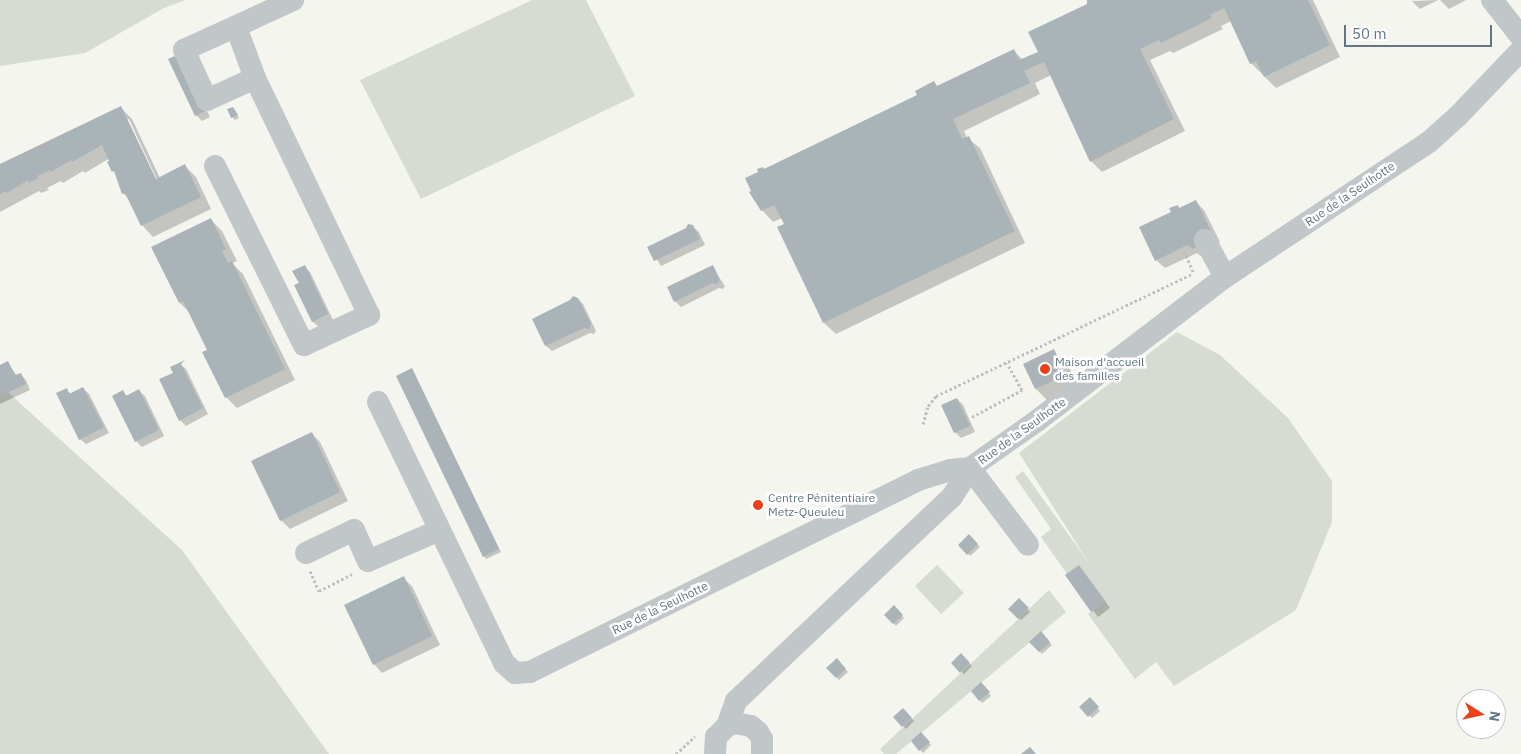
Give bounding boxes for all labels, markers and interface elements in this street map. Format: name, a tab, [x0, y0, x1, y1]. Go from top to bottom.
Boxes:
scale bar	[1346, 15, 1494, 47]
text: 50 m	[1352, 24, 1387, 43]
street label: Rue de la Seulhotte	[1303, 159, 1397, 229]
place label: Maison d'accueil des familles	[1055, 355, 1144, 383]
marker: Maison d'accueil des familles	[1039, 363, 1051, 375]
street label: Rue de la Seulhotte	[975, 394, 1069, 468]
place label: Centre Pénitentiaire Metz-Queuleu	[768, 491, 875, 519]
marker: Centre Pénitentiaire Metz-Queuleu	[752, 499, 764, 511]
street label: Rue de la Seulhotte	[610, 579, 710, 637]
north arrow	[1456, 689, 1506, 739]
text: N	[1485, 710, 1505, 723]

